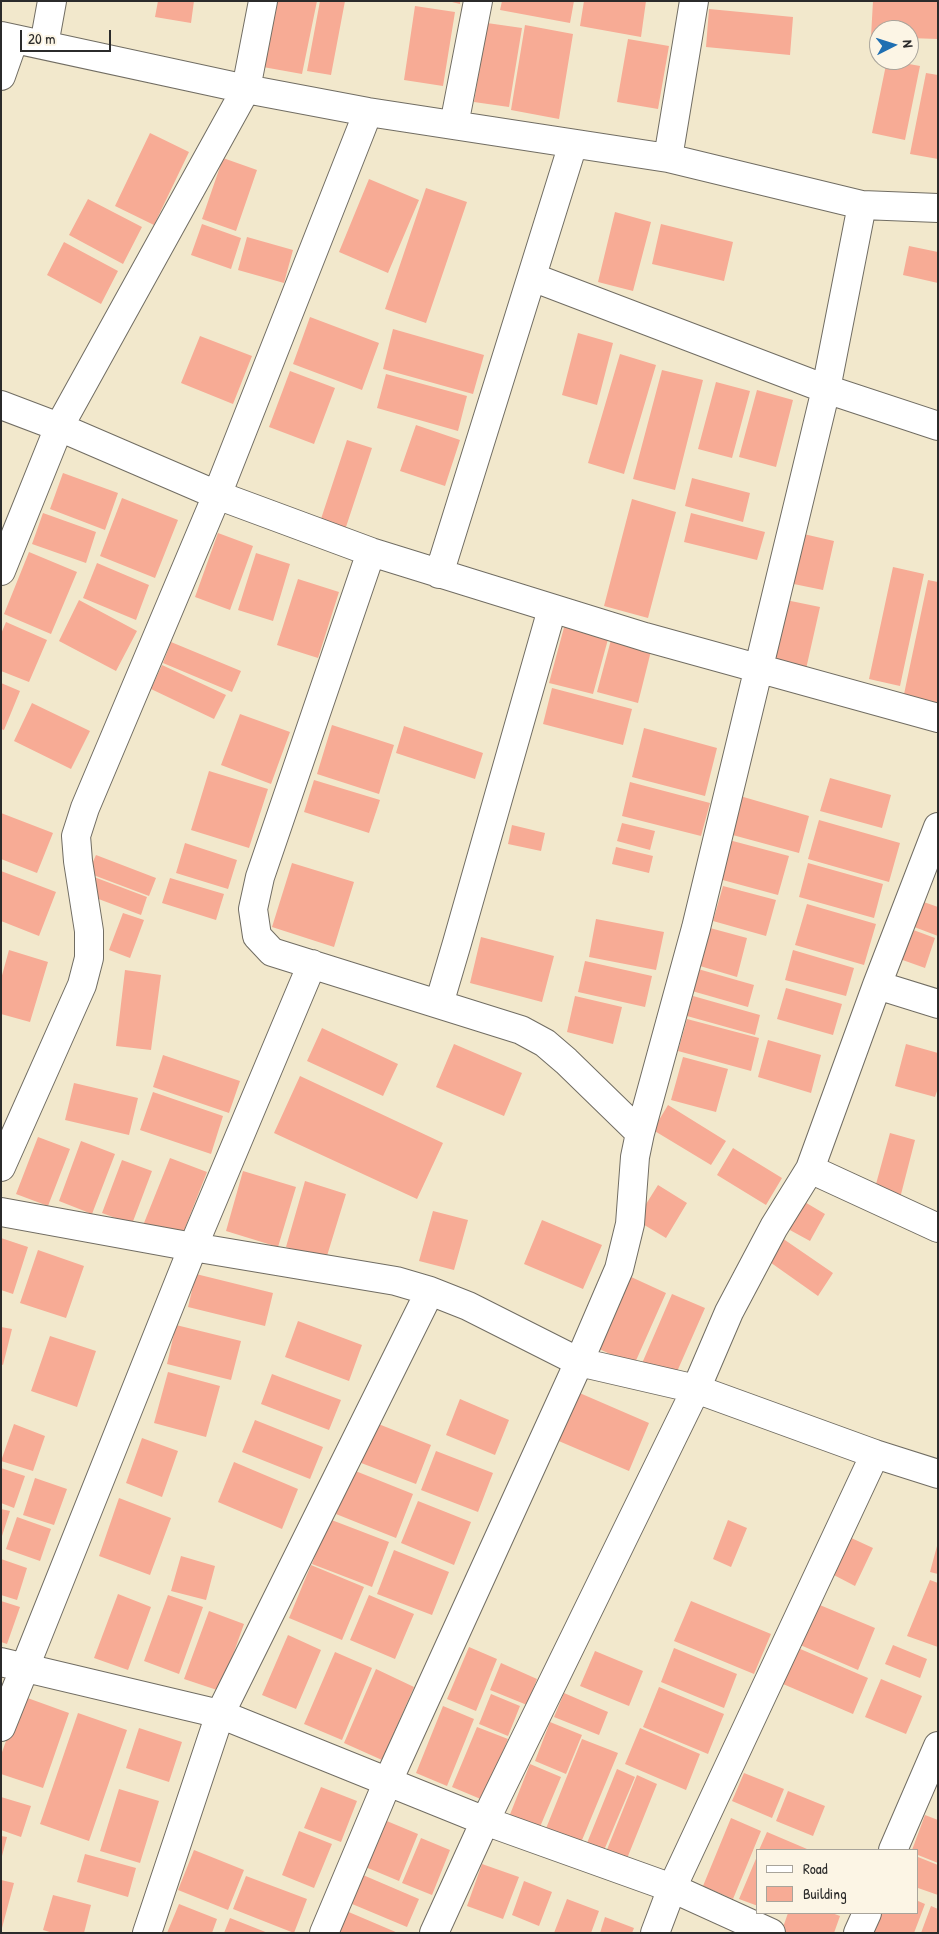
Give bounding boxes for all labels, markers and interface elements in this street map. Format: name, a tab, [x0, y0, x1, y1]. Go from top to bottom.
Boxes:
scale bar	[22, 20, 114, 52]
north arrow	[869, 20, 919, 70]
text: 20 m	[28, 28, 55, 49]
text: N	[899, 39, 918, 48]
legend	[756, 1849, 919, 1914]
text: Road	[803, 1858, 828, 1879]
text: Building	[803, 1883, 847, 1904]

